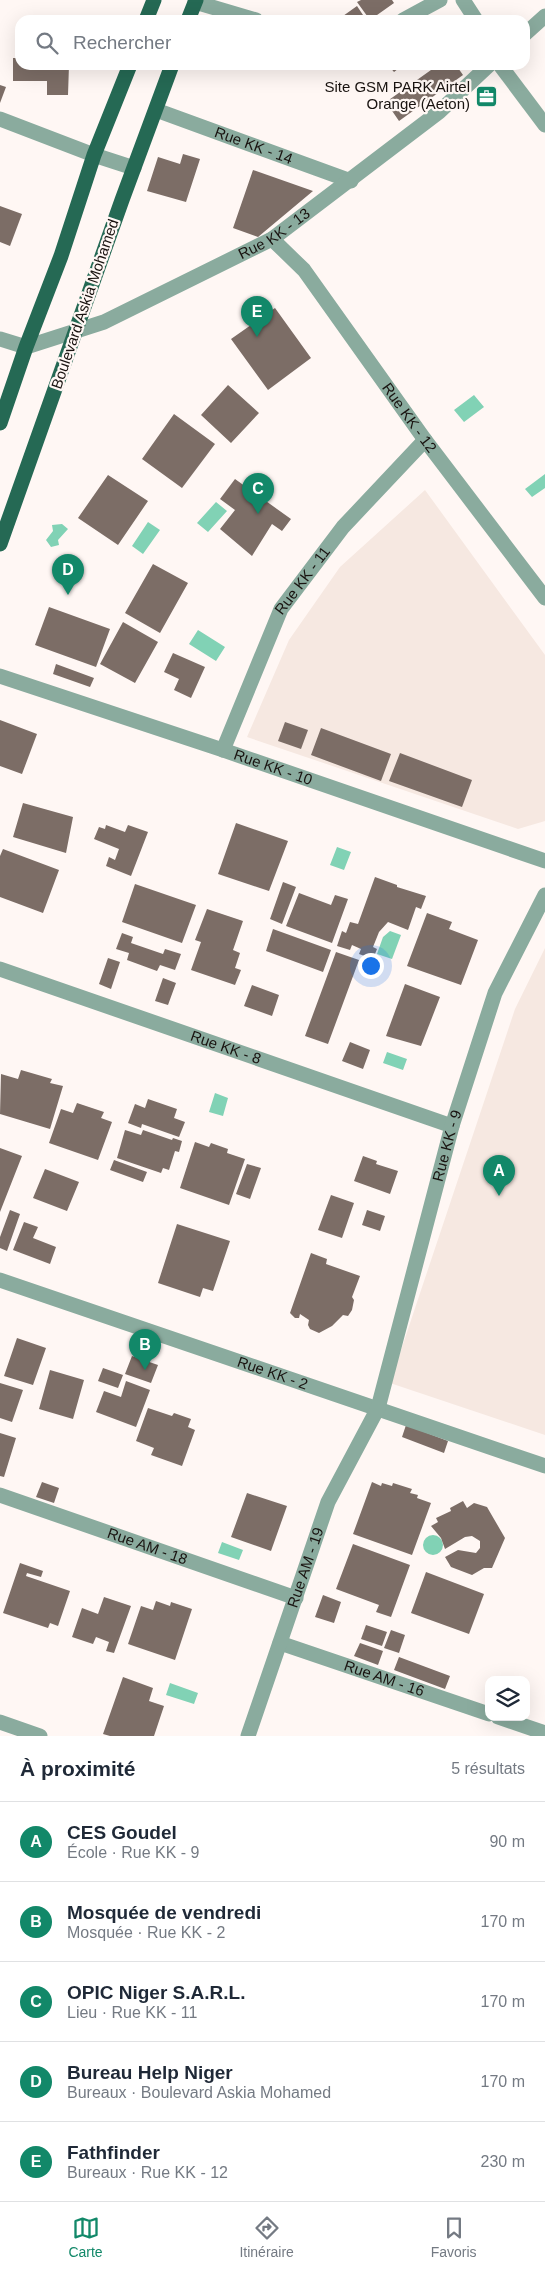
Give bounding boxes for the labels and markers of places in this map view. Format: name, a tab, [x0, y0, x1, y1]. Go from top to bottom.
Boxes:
place label: Site GSM PARK Airtel Orange (Aeton)	[324, 78, 470, 112]
office icon: Site GSM PARK Airtel Orange (Aeton)	[474, 84, 498, 108]
pin: E	[241, 296, 273, 337]
pin: C	[242, 473, 274, 514]
pin: D	[52, 554, 84, 595]
pin: A	[483, 1155, 515, 1196]
pin: B	[129, 1329, 161, 1370]

